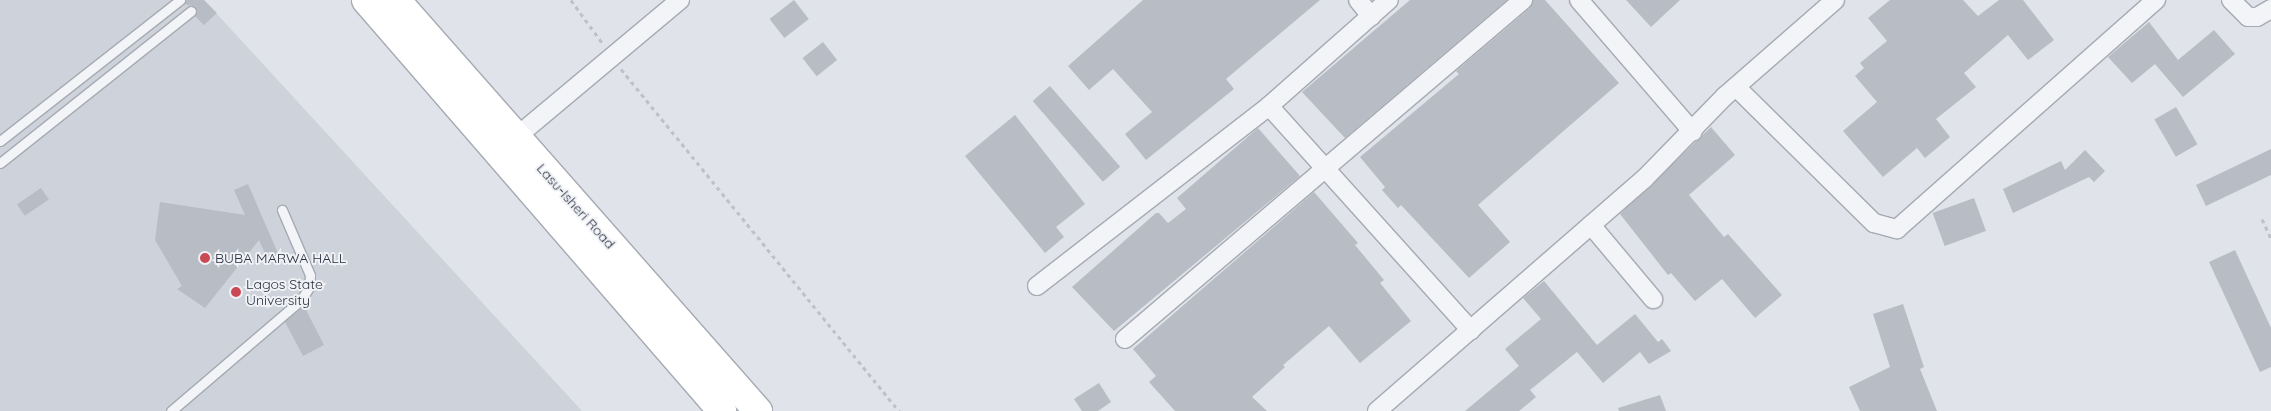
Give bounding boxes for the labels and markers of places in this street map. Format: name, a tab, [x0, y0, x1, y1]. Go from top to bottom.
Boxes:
place label: BUBA MARWA HALL	[215, 250, 346, 266]
marker: BUBA MARWA HALL	[199, 252, 211, 264]
place label: Lagos State University	[246, 276, 323, 308]
marker: Lagos State University	[230, 286, 242, 298]

